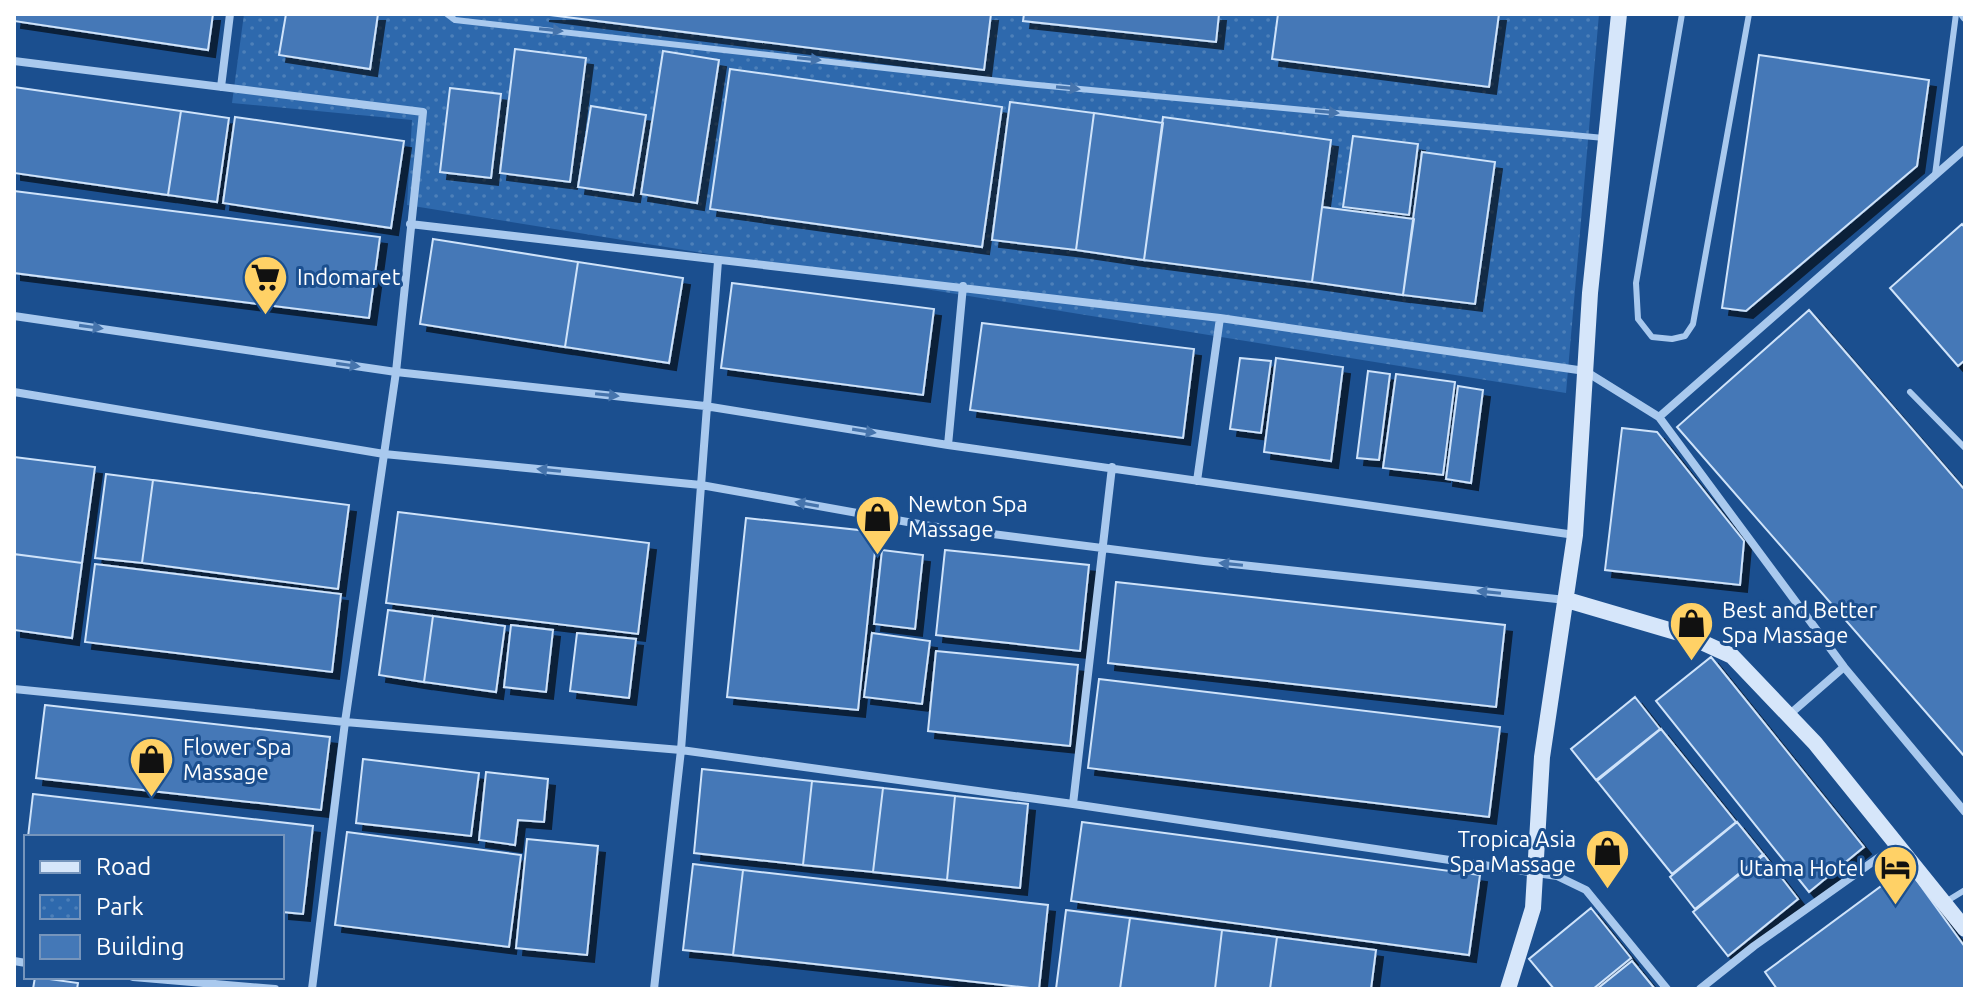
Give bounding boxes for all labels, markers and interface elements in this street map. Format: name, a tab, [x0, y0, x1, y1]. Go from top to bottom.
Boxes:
one-way arrow	[539, 24, 564, 37]
one-way arrow	[797, 53, 822, 66]
one-way arrow	[1056, 81, 1081, 94]
one-way arrow	[1315, 106, 1340, 119]
supermarket icon: Indomaret	[242, 253, 290, 316]
place label: Indomaret	[297, 264, 401, 289]
one-way arrow	[79, 321, 104, 334]
one-way arrow	[336, 359, 361, 372]
one-way arrow	[595, 388, 620, 401]
one-way arrow	[852, 425, 877, 438]
one-way arrow	[537, 463, 562, 476]
place label: Newton Spa Massage	[908, 491, 1028, 541]
shop icon: Newton Spa Massage	[853, 493, 901, 556]
one-way arrow	[794, 497, 819, 509]
one-way arrow	[1218, 557, 1243, 570]
one-way arrow	[1476, 585, 1501, 598]
place label: Best and Better Spa Massage	[1722, 597, 1878, 647]
shop icon: Best and Better Spa Massage	[1667, 599, 1715, 662]
place label: Flower Spa Massage	[183, 734, 291, 784]
shop icon: Flower Spa Massage	[128, 736, 176, 799]
place label: Tropica Asia Spa Massage	[1450, 826, 1576, 876]
shop icon: Tropica Asia Spa Massage	[1583, 828, 1631, 891]
legend	[24, 835, 284, 979]
hotel icon: Utama Hotel	[1871, 844, 1919, 907]
text: Road	[96, 853, 151, 880]
place label: Utama Hotel	[1739, 855, 1864, 880]
text: Park	[96, 893, 144, 920]
text: Building	[96, 933, 184, 960]

